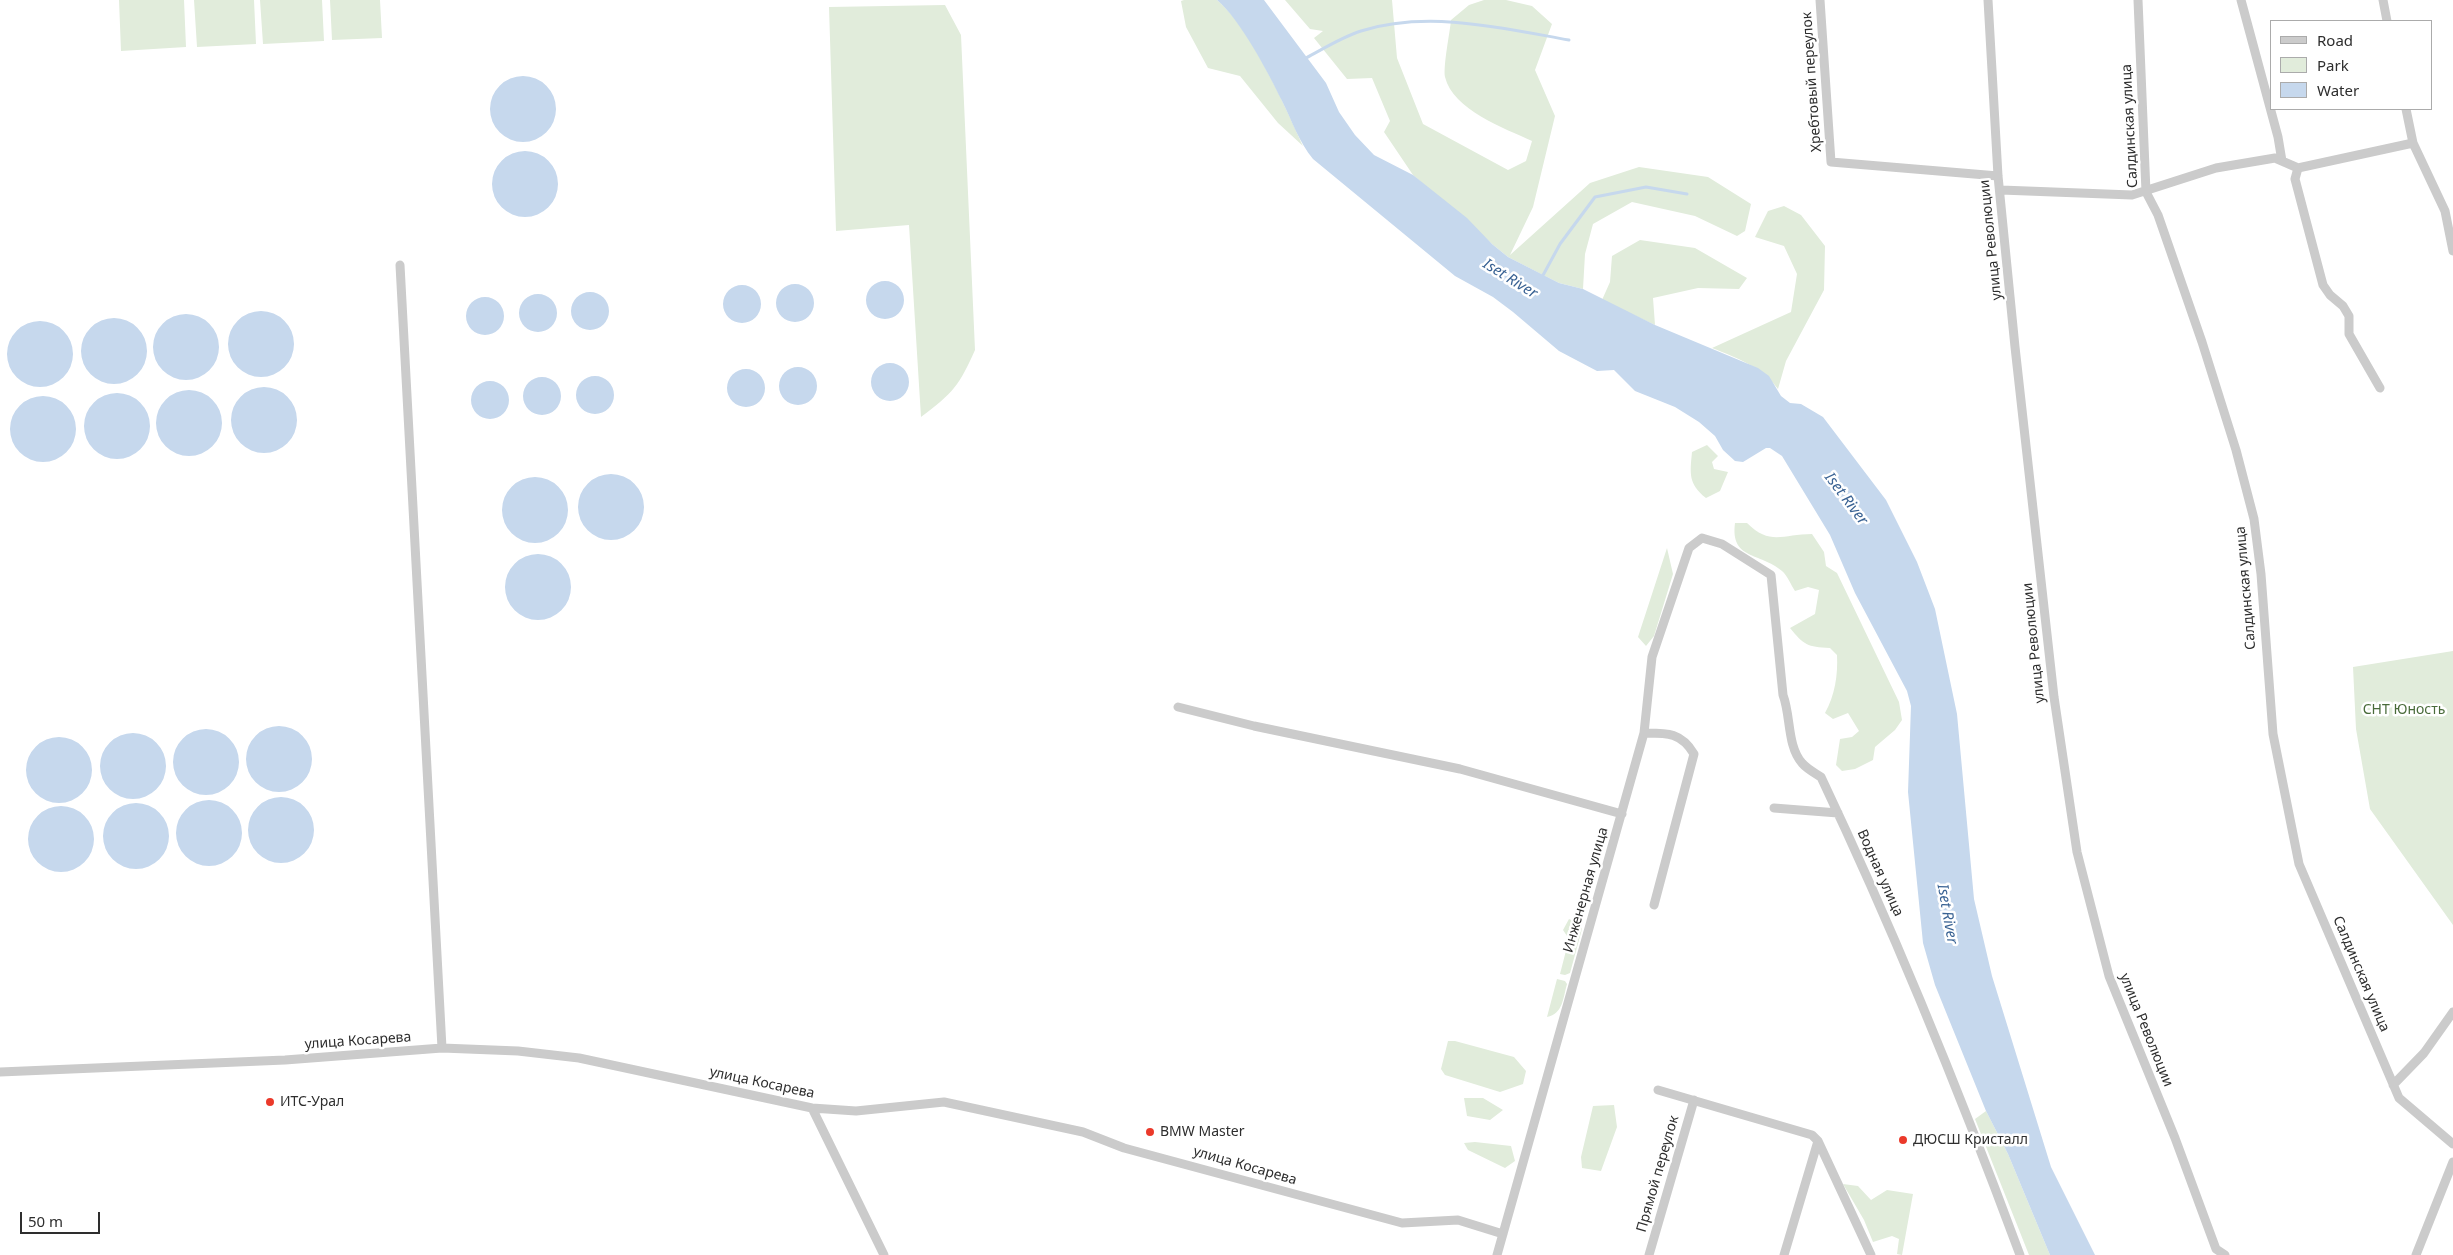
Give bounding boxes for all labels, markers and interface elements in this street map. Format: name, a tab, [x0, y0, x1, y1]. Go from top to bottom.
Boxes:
street label: Хребтовый переулок	[1799, 11, 1825, 153]
legend	[2270, 20, 2433, 110]
text: Road	[2317, 30, 2353, 50]
text: Park	[2317, 55, 2349, 75]
street label: Салдинская улица	[2118, 64, 2142, 188]
text: Water	[2317, 80, 2359, 100]
street label: улица Революции	[1976, 179, 2006, 301]
water label: Iset River	[1480, 255, 1540, 303]
water label: Iset River	[1821, 469, 1871, 529]
street label: Салдинская улица	[2232, 526, 2260, 650]
street label: улица Революции	[2019, 582, 2049, 704]
park label: СНТ Юность	[2363, 702, 2445, 718]
street label: Инженерная улица	[1560, 825, 1612, 955]
street label: Водная улица	[1853, 827, 1907, 919]
water label: Iset River	[1933, 883, 1961, 945]
street label: Салдинская улица	[2329, 914, 2393, 1034]
street label: улица Революции	[2116, 971, 2176, 1089]
street label: улица Косарева	[304, 1029, 412, 1053]
street label: улица Косарева	[708, 1064, 816, 1102]
place label: ИТС-Урал	[280, 1094, 344, 1110]
marker: ИТС-Урал	[264, 1096, 276, 1108]
street label: Прямой переулок	[1633, 1114, 1683, 1234]
place label: BMW Master	[1160, 1124, 1244, 1140]
marker: BMW Master	[1144, 1126, 1156, 1138]
place label: ДЮСШ Кристалл	[1913, 1132, 2028, 1148]
marker: ДЮСШ Кристалл	[1897, 1134, 1909, 1146]
street label: улица Косарева	[1191, 1143, 1299, 1189]
scale bar	[22, 1202, 102, 1234]
text: 50 m	[28, 1211, 63, 1231]

